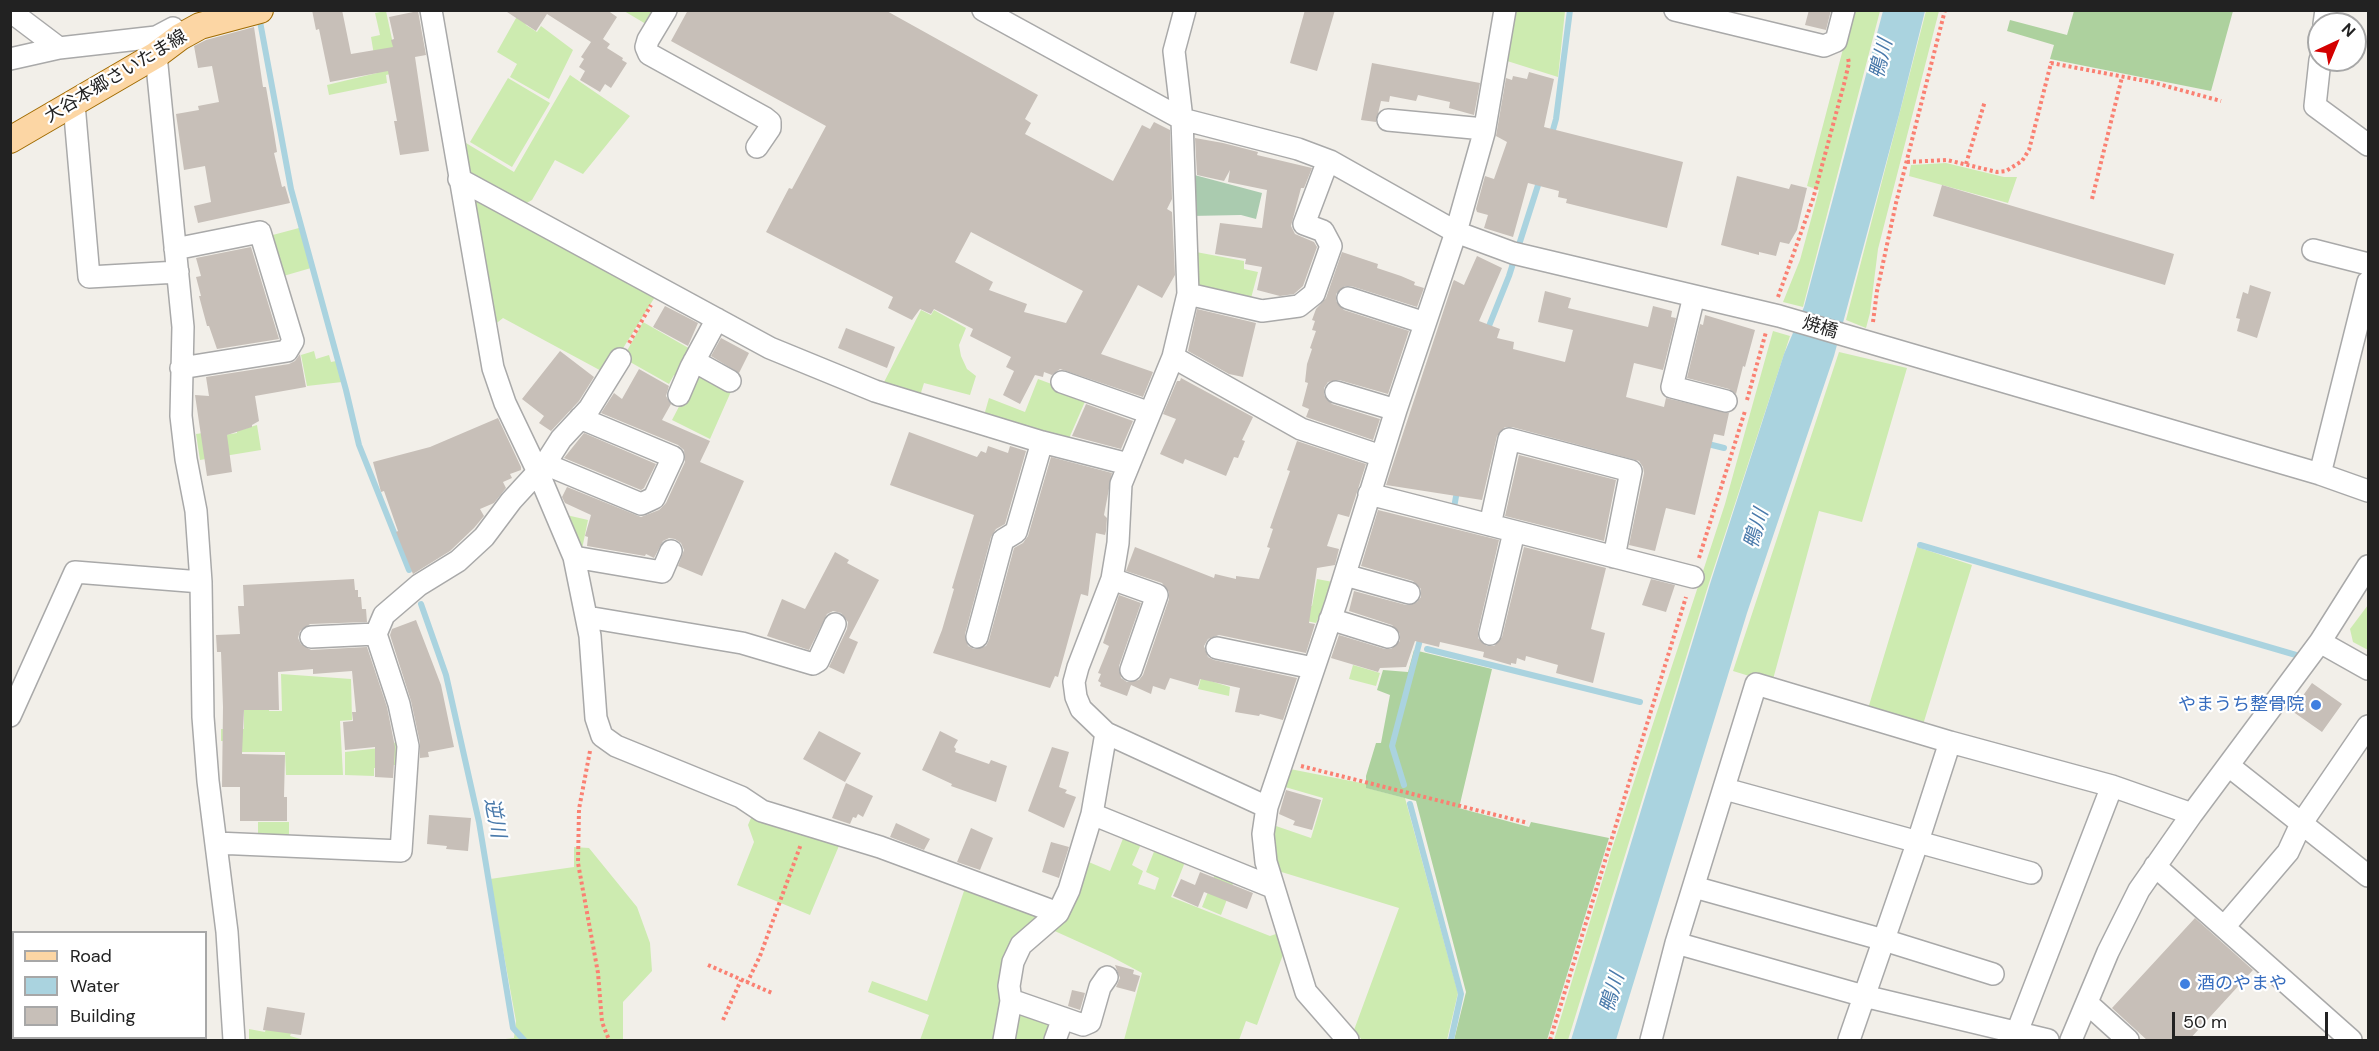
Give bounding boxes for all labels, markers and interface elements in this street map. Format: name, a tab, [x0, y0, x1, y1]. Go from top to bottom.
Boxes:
north arrow	[2307, 12, 2367, 72]
text: N	[2337, 19, 2360, 42]
street label: 大谷本郷さいたま線	[41, 26, 191, 128]
water label: 鴨川	[1866, 37, 1898, 81]
street label: 焼橋	[1800, 312, 1840, 344]
water label: 鴨川	[1740, 506, 1774, 552]
place label: やまうち整骨院	[2178, 694, 2304, 716]
marker: やまうち整骨院	[2309, 698, 2323, 712]
water label: 逆川	[478, 796, 510, 840]
legend	[12, 931, 207, 1039]
text: Road	[70, 944, 112, 968]
water label: 鴨川	[1596, 970, 1630, 1016]
place label: 酒のやまや	[2197, 973, 2287, 995]
text: Water	[70, 974, 120, 998]
marker: 酒のやまや	[2178, 977, 2192, 991]
scale bar	[2175, 1000, 2331, 1038]
text: Building	[70, 1004, 135, 1028]
text: 50 m	[2183, 1010, 2227, 1034]

